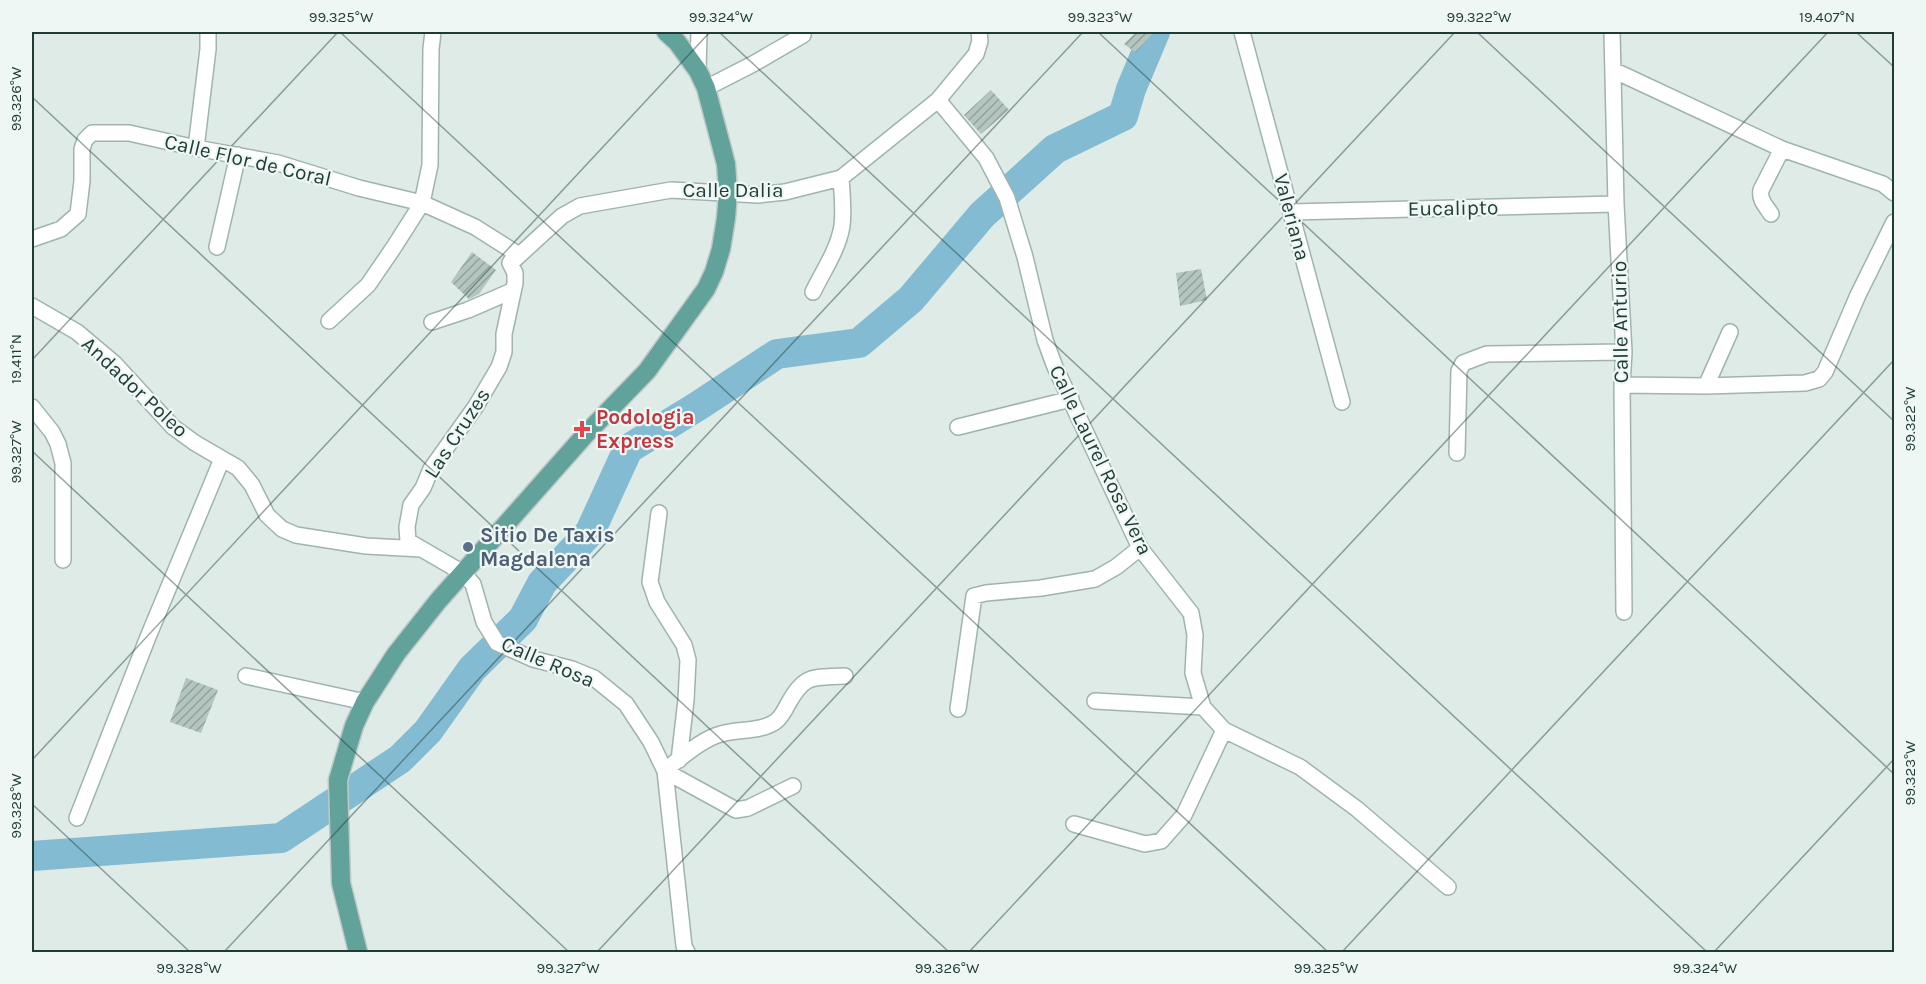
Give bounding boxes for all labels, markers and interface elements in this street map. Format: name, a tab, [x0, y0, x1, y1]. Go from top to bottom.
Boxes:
text: 99.325°W	[309, 8, 374, 26]
text: 99.324°W	[689, 8, 754, 26]
text: 99.323°W	[1067, 8, 1133, 26]
text: 99.322°W	[1447, 8, 1512, 26]
text: 19.407°N	[1799, 8, 1855, 26]
text: 99.326°W	[7, 66, 25, 131]
street label: Calle Flor de Coral	[162, 129, 334, 191]
street label: Valeriana	[1269, 171, 1315, 263]
street label: Calle Dalia	[682, 178, 784, 202]
street label: Eucalipto	[1407, 195, 1499, 221]
street label: Calle Anturio	[1607, 260, 1633, 384]
street label: Andador Poleo	[77, 332, 193, 442]
text: 19.411°N	[7, 334, 25, 384]
street label: Calle Laurel Rosa Vera	[1045, 361, 1157, 559]
street label: Las Cruzes	[419, 384, 495, 482]
text: 99.322°W	[1901, 386, 1919, 451]
place label: Podologia Express	[596, 405, 695, 453]
text: 99.327°W	[7, 420, 25, 484]
marker: Podologia Express	[573, 420, 591, 438]
place label: Sitio De Taxis Magdalena	[480, 523, 615, 571]
marker: Sitio De Taxis Magdalena	[461, 540, 475, 554]
street label: Calle Rosa	[498, 632, 598, 692]
text: 99.323°W	[1901, 740, 1919, 806]
text: 99.328°W	[7, 773, 25, 839]
text: 99.328°W	[156, 959, 222, 977]
text: 99.327°W	[536, 959, 600, 977]
text: 99.326°W	[915, 959, 980, 977]
text: 99.325°W	[1294, 959, 1359, 977]
text: 99.324°W	[1673, 959, 1738, 977]

